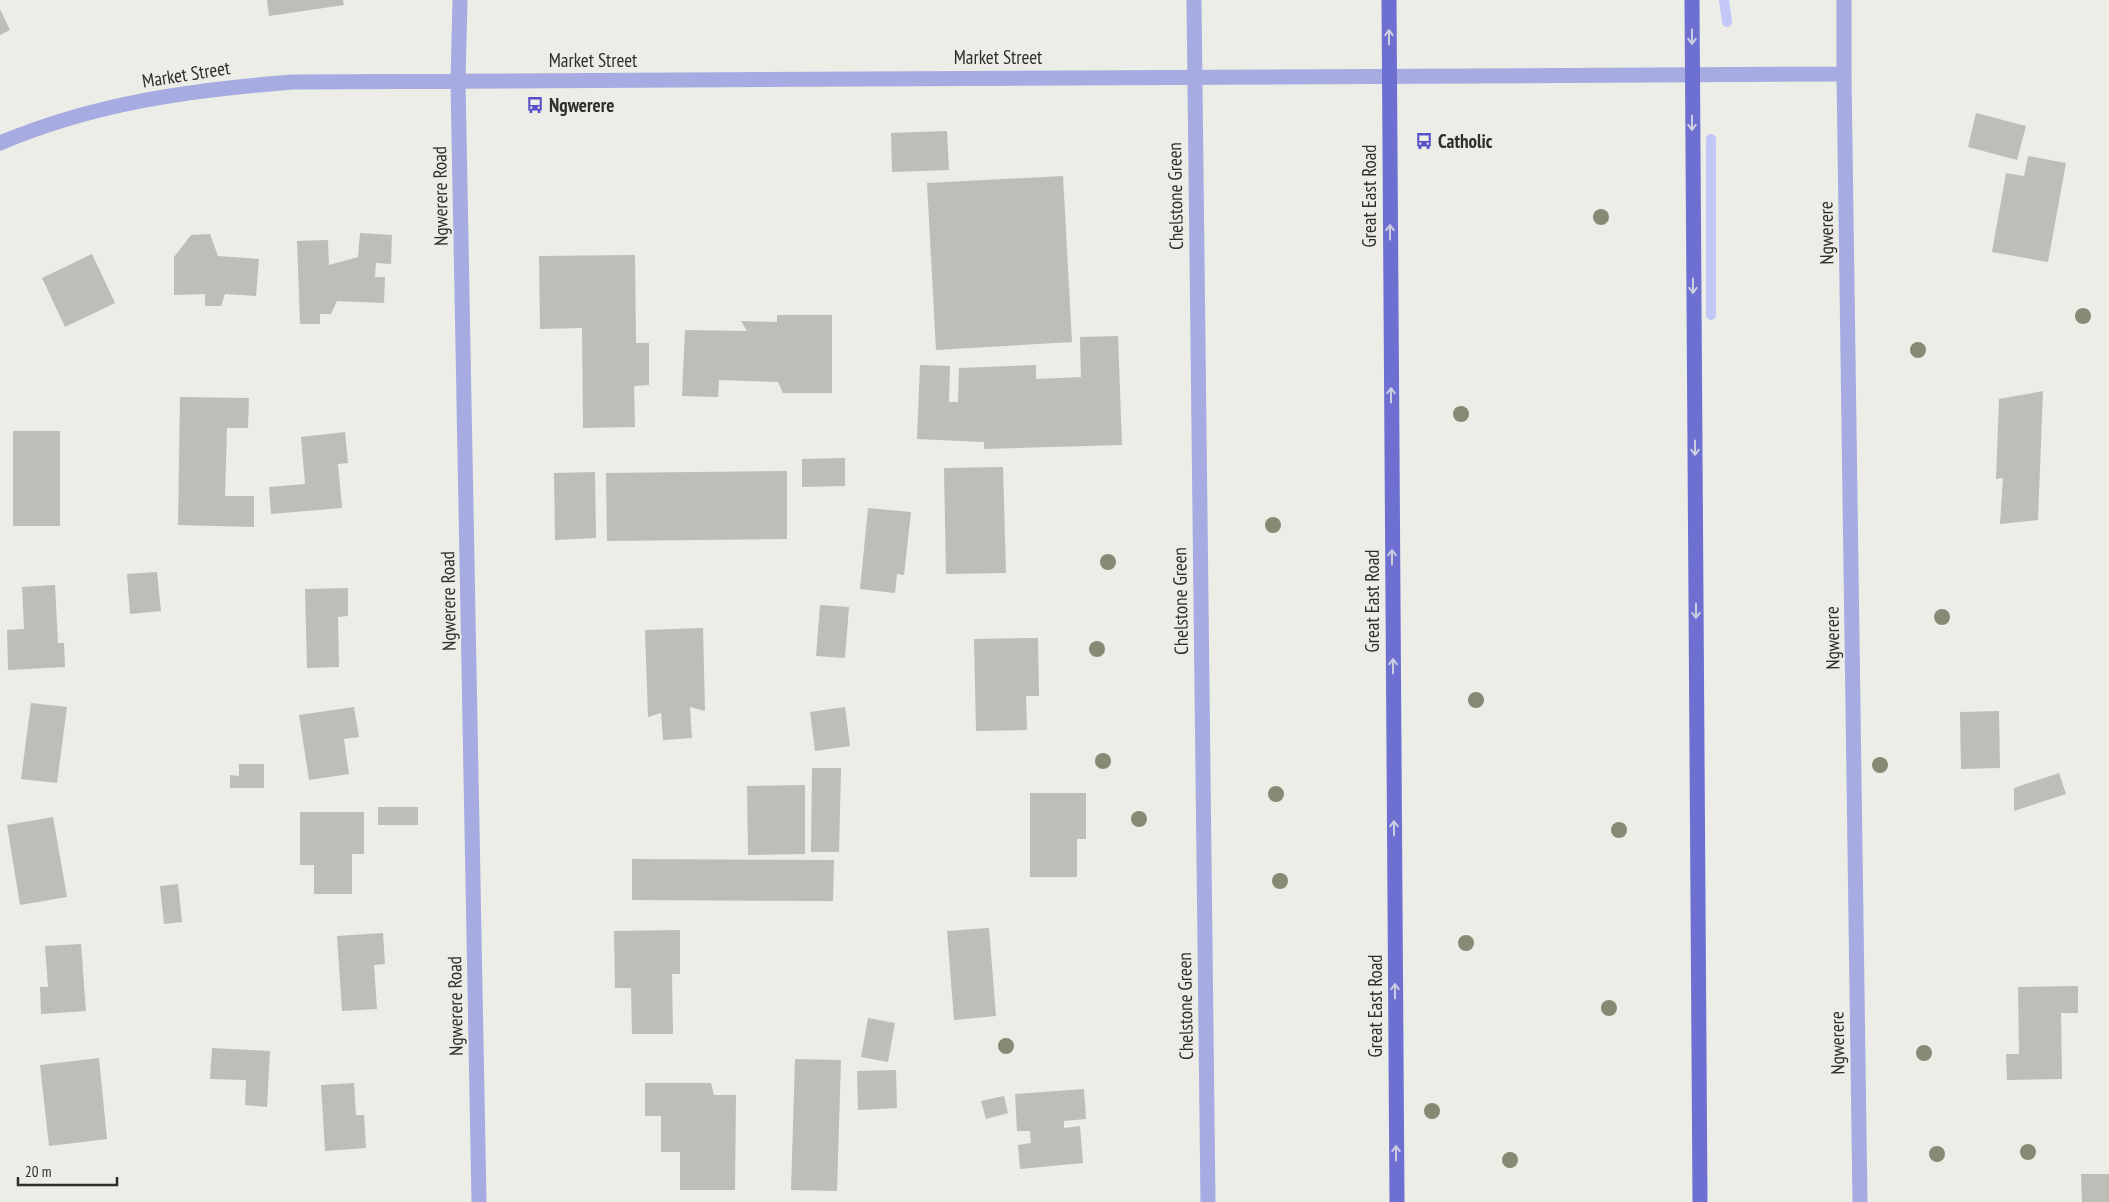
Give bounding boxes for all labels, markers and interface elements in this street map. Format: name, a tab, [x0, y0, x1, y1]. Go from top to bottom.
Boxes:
one-way arrow	[1687, 28, 1697, 45]
one-way arrow	[1384, 30, 1394, 46]
street label: Market Street	[954, 45, 1043, 69]
street label: Market Street	[549, 48, 638, 72]
street label: Market Street	[140, 55, 232, 93]
place label: Ngwerere	[549, 93, 614, 117]
bus stop icon: Ngwerere	[525, 95, 545, 115]
one-way arrow	[1687, 114, 1697, 131]
place label: Catholic	[1438, 129, 1493, 153]
bus stop icon: Catholic	[1414, 131, 1434, 151]
street label: Chelstone Green	[1162, 142, 1188, 250]
street label: Great East Road	[1357, 144, 1381, 248]
street label: Ngwerere Road	[427, 146, 453, 246]
street label: Ngwerere	[1813, 201, 1839, 265]
one-way arrow	[1385, 224, 1395, 240]
one-way arrow	[1689, 277, 1698, 293]
one-way arrow	[1386, 387, 1396, 403]
one-way arrow	[1690, 440, 1700, 456]
street label: Chelstone Green	[1167, 547, 1193, 655]
street label: Great East Road	[1360, 549, 1384, 653]
one-way arrow	[1387, 549, 1397, 566]
street label: Ngwerere Road	[435, 551, 461, 651]
one-way arrow	[1691, 602, 1701, 618]
street label: Ngwerere	[1819, 606, 1845, 670]
one-way arrow	[1388, 658, 1398, 674]
one-way arrow	[1389, 821, 1399, 837]
street label: Chelstone Green	[1172, 952, 1198, 1060]
street label: Great East Road	[1363, 954, 1387, 1058]
street label: Ngwerere Road	[442, 956, 468, 1056]
one-way arrow	[1390, 983, 1400, 1000]
street label: Ngwerere	[1824, 1011, 1850, 1075]
one-way arrow	[1392, 1146, 1401, 1162]
scale bar	[18, 1154, 116, 1186]
text: 20 m	[25, 1162, 51, 1181]

